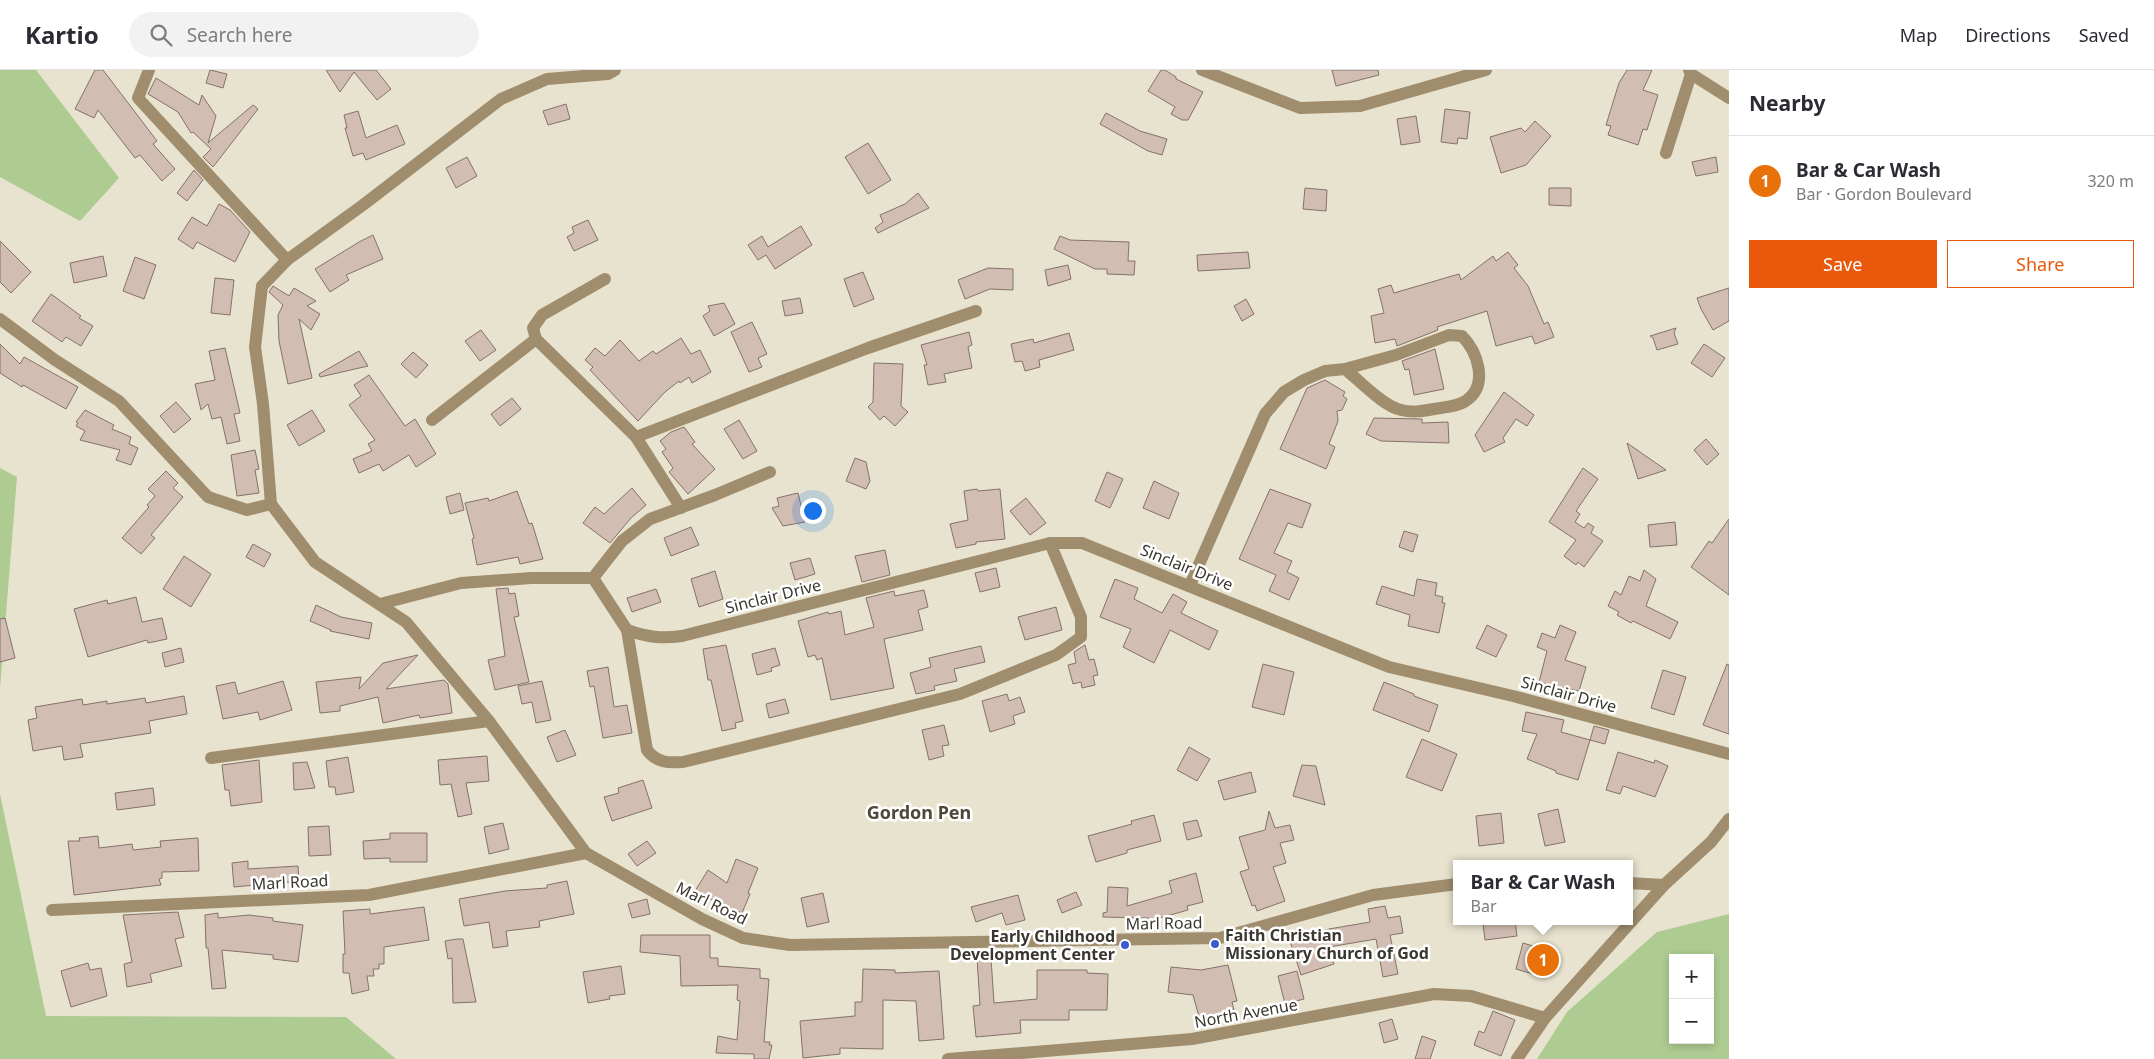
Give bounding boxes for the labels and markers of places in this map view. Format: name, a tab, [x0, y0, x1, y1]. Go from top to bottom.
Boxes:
place label: Faith Christian Missionary Church of God	[1225, 924, 1429, 964]
place label: Early Childhood Development Center	[950, 925, 1115, 965]
marker: Faith Christian Missionary Church of God	[1209, 938, 1221, 950]
marker: Early Childhood Development Center	[1119, 939, 1131, 951]
pin: 1	[1527, 941, 1559, 979]

